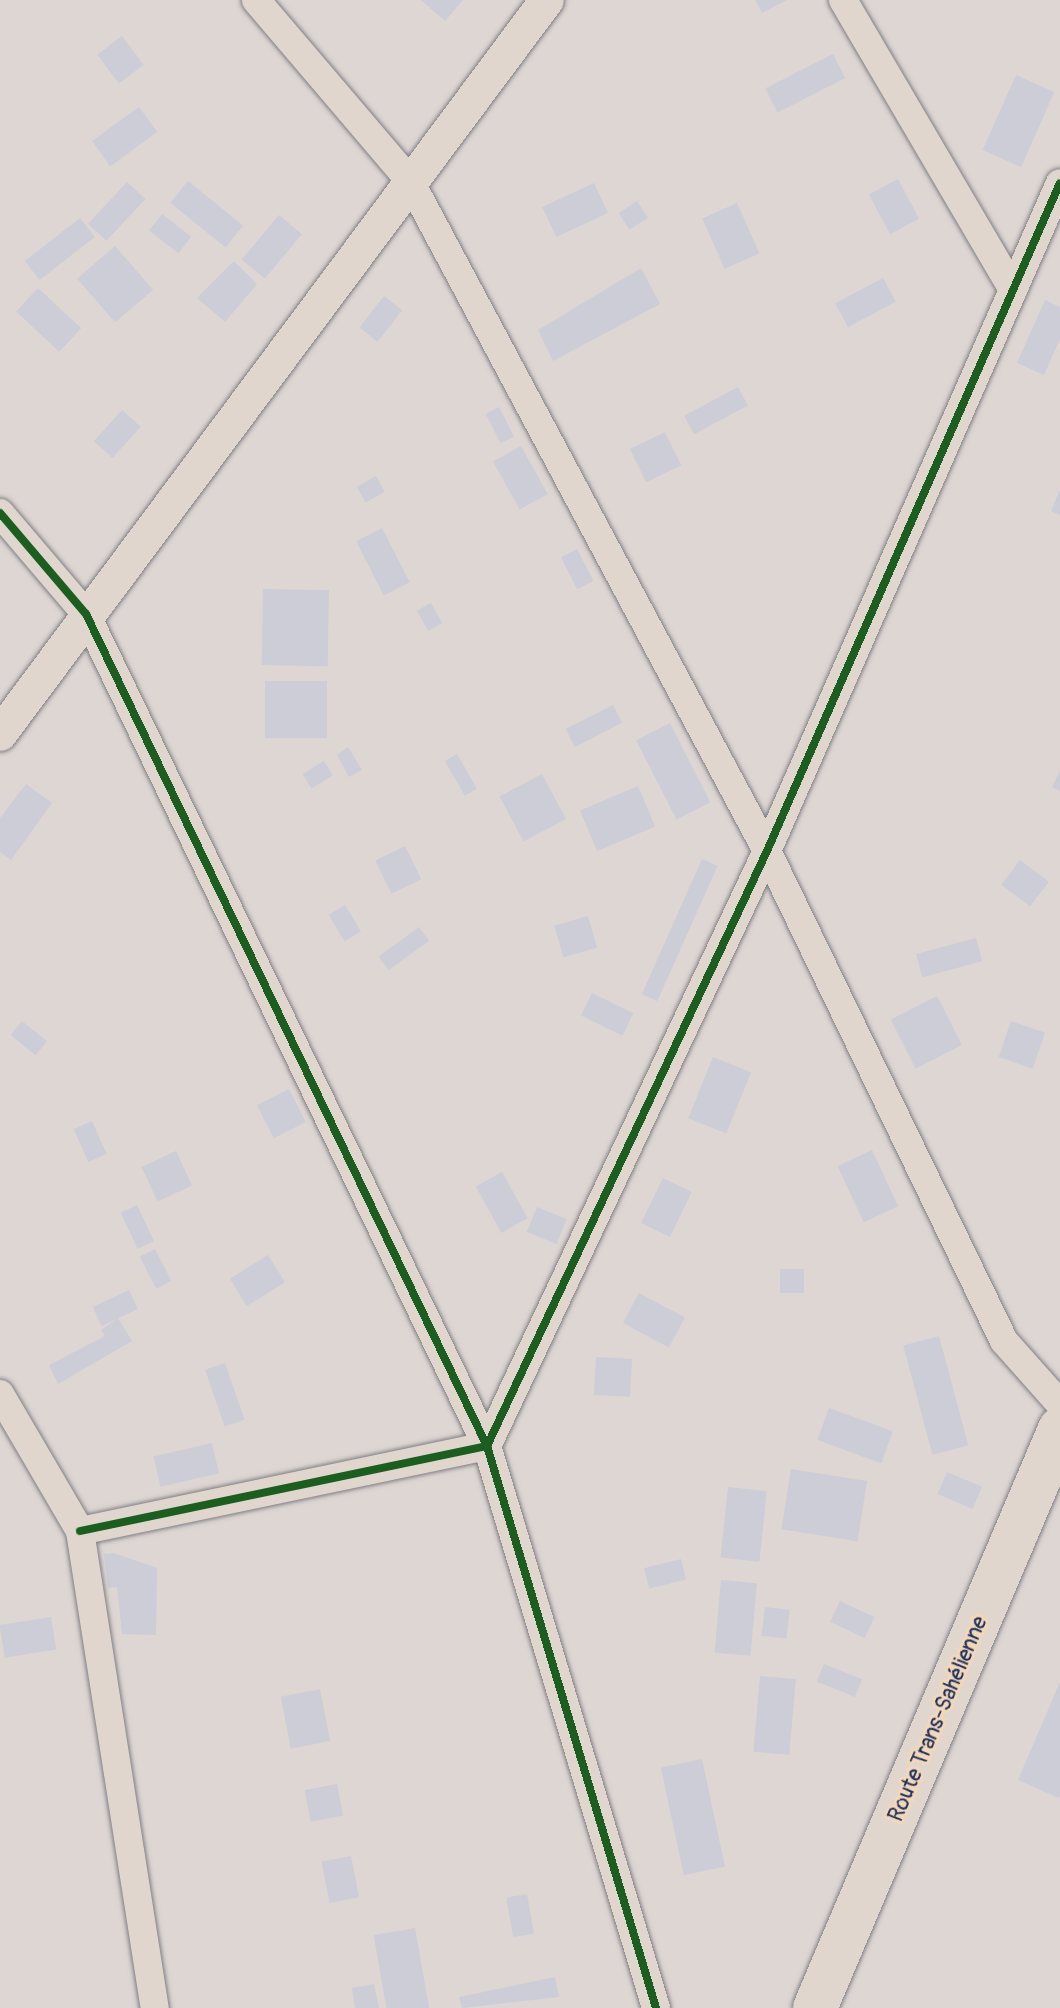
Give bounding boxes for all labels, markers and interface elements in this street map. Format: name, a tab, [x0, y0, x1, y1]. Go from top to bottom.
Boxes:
street label: Route Trans-Sahélienne	[883, 1612, 993, 1826]

